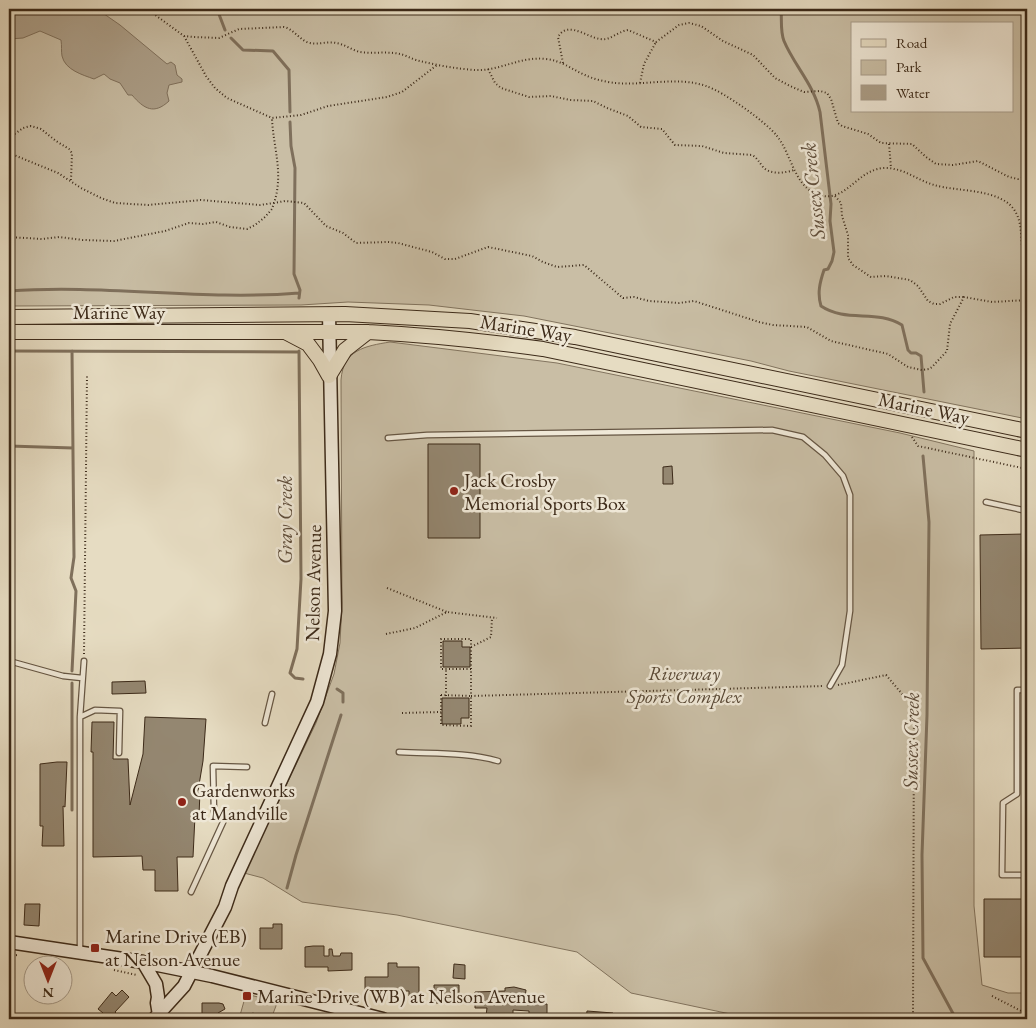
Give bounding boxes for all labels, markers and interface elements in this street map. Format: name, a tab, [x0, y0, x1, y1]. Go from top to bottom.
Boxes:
legend	[851, 22, 1014, 112]
text: Road	[896, 33, 928, 52]
text: Park	[896, 57, 923, 76]
text: Water	[896, 83, 930, 102]
water label: Sussex Creek	[794, 141, 831, 242]
street label: Marine Way	[73, 299, 165, 325]
street label: Marine Way	[478, 308, 574, 348]
street label: Marine Way	[876, 386, 972, 430]
place label: Jack Crosby Memorial Sports Box	[462, 467, 626, 516]
water label: Gray Creek	[271, 475, 298, 564]
marker: Jack Crosby Memorial Sports Box	[448, 485, 460, 497]
street label: Nelson Avenue	[299, 524, 327, 642]
park label: Riverway Sports Complex	[626, 660, 742, 709]
water label: Sussex Creek	[896, 692, 925, 791]
place label: Gardenworks at Mandville	[192, 777, 295, 826]
marker: Gardenworks at Mandville	[176, 796, 188, 808]
place label: Marine Drive (EB) at Nelson Avenue	[105, 923, 247, 972]
marker: Marine Drive (EB) at Nelson Avenue	[89, 942, 101, 954]
north arrow	[22, 956, 72, 1006]
place label: Marine Drive (WB) at Nelson Avenue	[257, 983, 545, 1009]
text: N	[42, 984, 54, 1002]
marker: Marine Drive (WB) at Nelson Avenue	[241, 990, 253, 1002]

